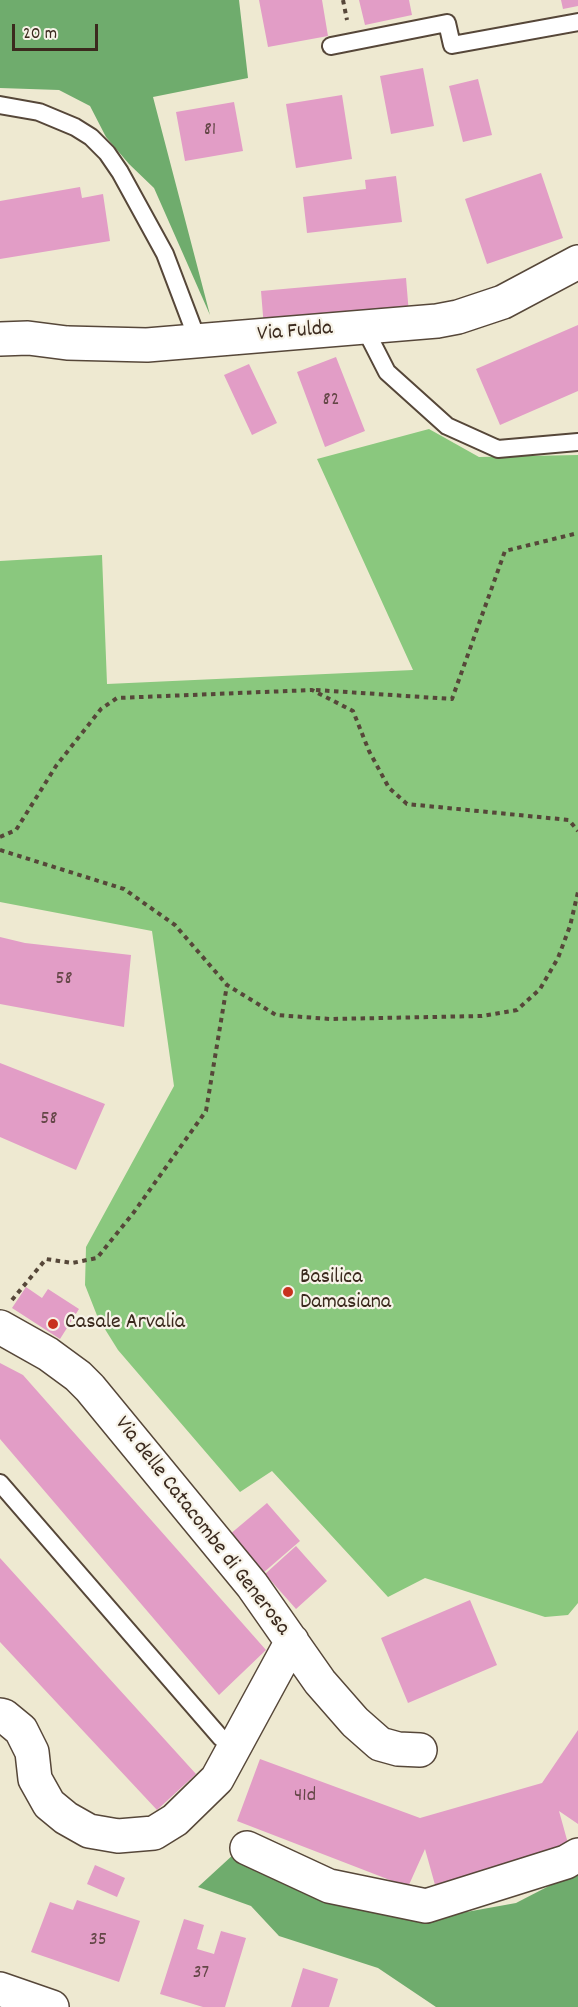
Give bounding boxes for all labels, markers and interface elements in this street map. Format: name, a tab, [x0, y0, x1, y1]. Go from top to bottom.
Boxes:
scale bar	[15, 12, 100, 50]
text: 20 m	[23, 22, 57, 47]
house number: 81	[204, 119, 216, 143]
street label: Via Fulda	[256, 317, 334, 349]
house number: 82	[323, 389, 339, 413]
house number: 58	[55, 968, 73, 992]
house number: 58	[40, 1108, 58, 1132]
place label: Basilica Damasiana	[300, 1266, 391, 1318]
marker: Basilica Damasiana	[281, 1285, 295, 1299]
place label: Casale Arvalia	[65, 1311, 185, 1337]
marker: Casale Arvalia	[46, 1317, 60, 1331]
street label: Via delle Catacombe di Generosa	[107, 1412, 295, 1642]
house number: 41d	[294, 1785, 316, 1809]
house number: 35	[89, 1929, 107, 1953]
house number: 37	[193, 1962, 209, 1986]

